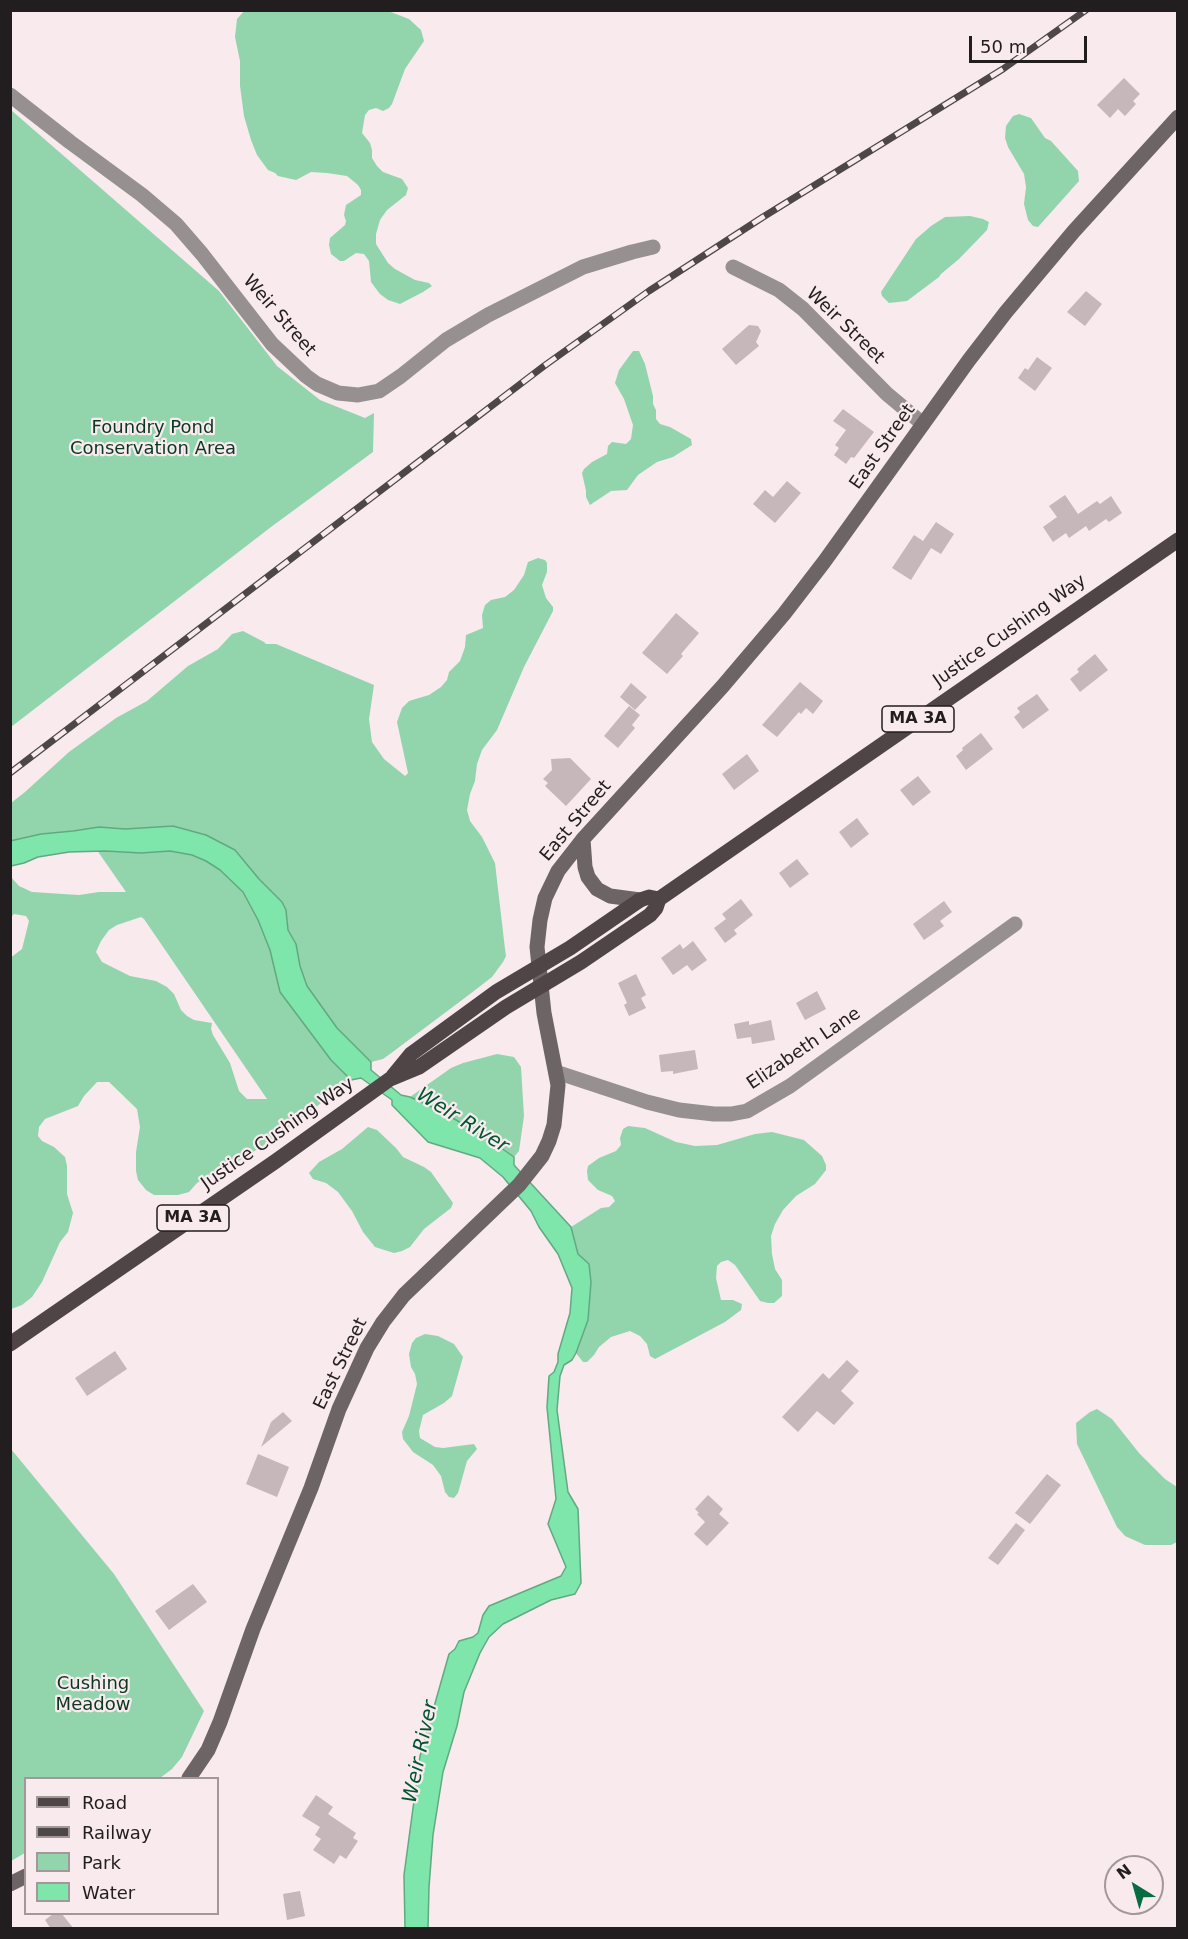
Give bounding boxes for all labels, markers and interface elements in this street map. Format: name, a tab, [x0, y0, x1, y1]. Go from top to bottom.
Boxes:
scale bar	[972, 24, 1090, 62]
text: 50 m	[980, 36, 1026, 57]
street label: Weir Street	[238, 271, 320, 361]
street label: Weir Street	[801, 283, 889, 369]
street label: East Street	[846, 400, 920, 494]
park label: Foundry Pond Conservation Area	[70, 417, 236, 460]
street label: Justice Cushing Way	[929, 570, 1091, 692]
road number: MA 3A	[882, 706, 954, 732]
street label: East Street	[536, 776, 616, 866]
street label: Elizabeth Lane	[743, 1003, 865, 1095]
street label: Justice Cushing Way	[197, 1073, 359, 1195]
water label: Weir River	[412, 1083, 512, 1159]
road number: MA 3A	[157, 1205, 229, 1231]
street label: East Street	[310, 1315, 372, 1413]
park label: Cushing Meadow	[56, 1673, 130, 1716]
water label: Weir River	[398, 1699, 444, 1805]
legend	[24, 1777, 219, 1915]
text: Road	[82, 1792, 127, 1813]
text: Railway	[82, 1822, 152, 1843]
text: Park	[82, 1852, 121, 1873]
north arrow	[1104, 1855, 1164, 1915]
text: N	[1113, 1860, 1135, 1883]
text: Water	[82, 1882, 135, 1903]

